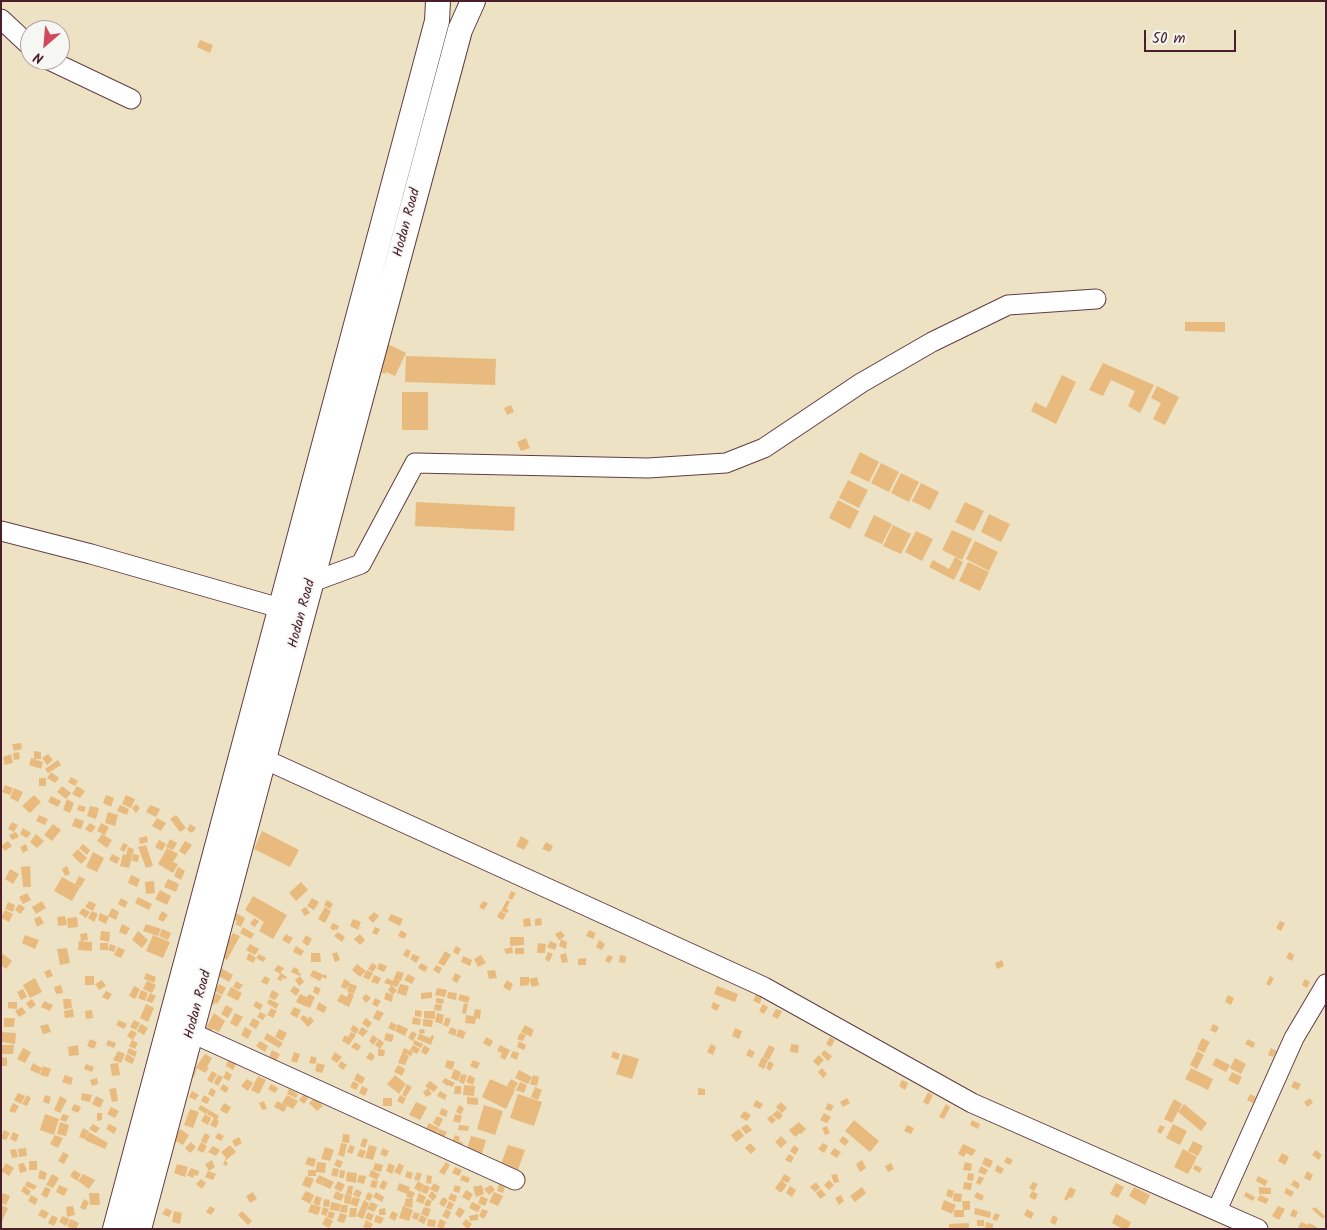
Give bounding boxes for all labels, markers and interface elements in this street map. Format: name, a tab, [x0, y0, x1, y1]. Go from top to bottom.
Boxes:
north arrow	[20, 20, 70, 70]
scale bar	[1147, 20, 1240, 52]
text: 50 m	[1152, 27, 1186, 51]
text: N	[30, 46, 48, 69]
street label: Hodan Road	[391, 187, 425, 259]
street label: Hodan Road	[286, 578, 320, 650]
street label: Hodan Road	[182, 969, 216, 1041]

